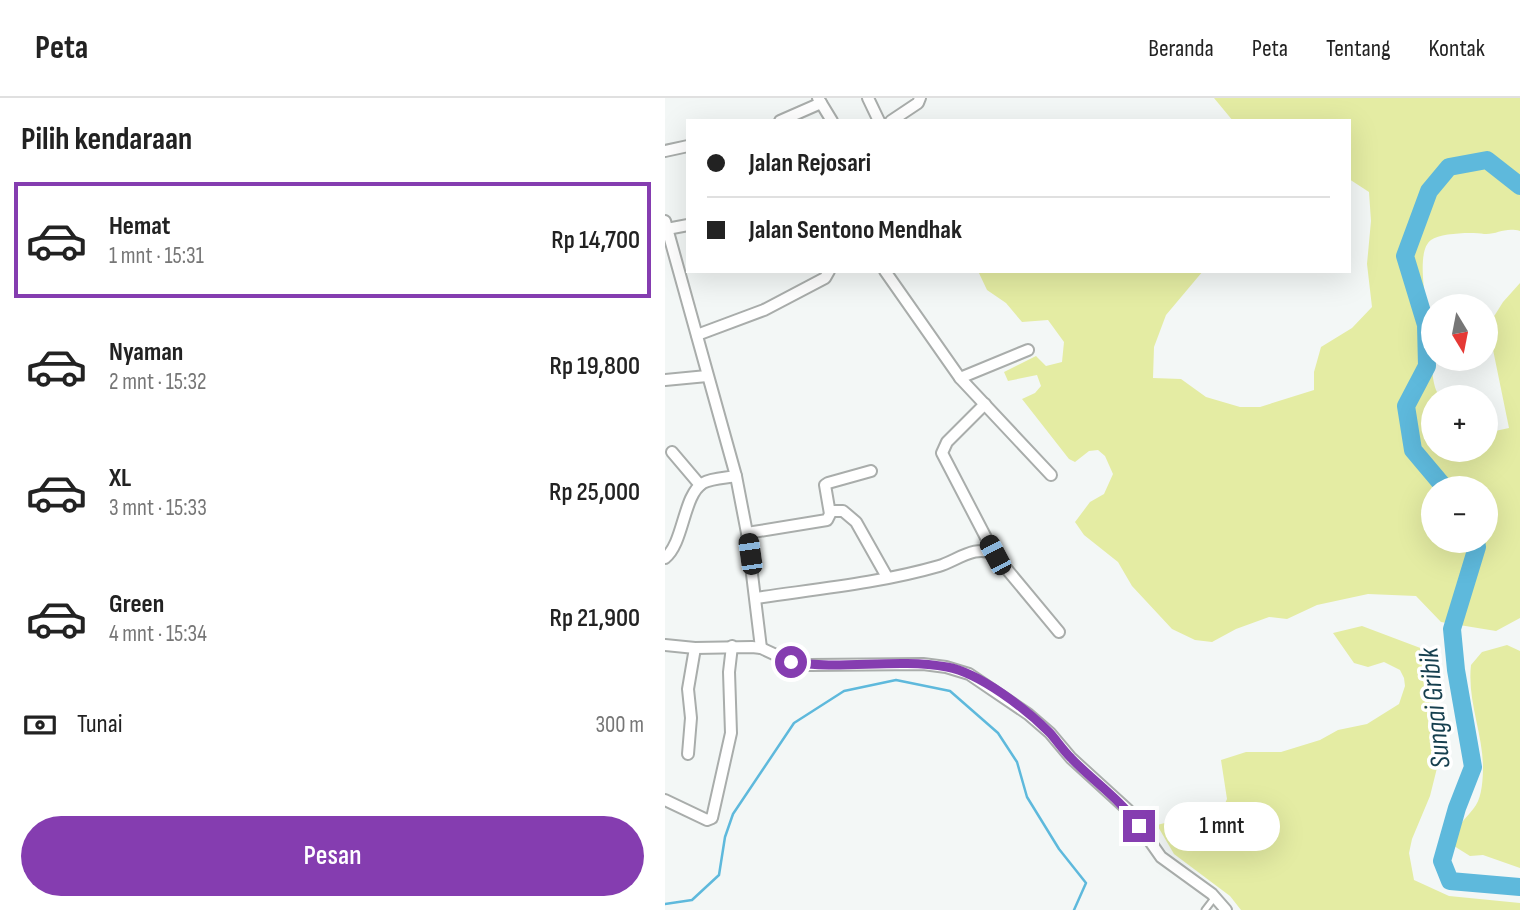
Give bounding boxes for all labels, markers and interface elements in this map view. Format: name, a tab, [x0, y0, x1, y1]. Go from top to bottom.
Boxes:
text: Peta	[35, 28, 88, 68]
text: Beranda	[1148, 34, 1214, 63]
text: Peta	[1252, 34, 1288, 63]
text: Tentang	[1326, 34, 1391, 63]
text: Kontak	[1429, 34, 1485, 63]
text: Pilih kendaraan	[21, 120, 192, 159]
text: Jalan Rejosari	[749, 148, 871, 179]
icon: car	[25, 209, 88, 272]
text: Hemat	[109, 211, 170, 242]
text: Jalan Sentono Mendhak	[749, 215, 962, 246]
text: Rp 14,700	[551, 225, 640, 256]
text: 1 mnt · 15:31	[109, 242, 204, 270]
north arrow	[1421, 294, 1498, 371]
map controls	[1421, 294, 1498, 553]
icon: car	[25, 335, 88, 398]
text: Nyaman	[109, 337, 183, 368]
text: Rp 19,800	[549, 351, 640, 382]
text: 2 mnt · 15:32	[109, 368, 207, 396]
button: +	[1421, 385, 1498, 462]
icon: car	[25, 461, 88, 524]
text: XL	[109, 463, 131, 494]
button: −	[1421, 476, 1498, 553]
text: Rp 25,000	[549, 477, 640, 508]
text: 3 mnt · 15:33	[109, 494, 207, 522]
car	[737, 532, 764, 576]
car	[976, 532, 1015, 578]
icon: car	[25, 587, 88, 650]
text: Green	[109, 589, 164, 620]
text: Rp 21,900	[550, 603, 640, 634]
text: 4 mnt · 15:34	[109, 620, 207, 648]
water label: Sungai Gribik	[1412, 645, 1458, 770]
route start	[775, 646, 807, 678]
icon: cash	[21, 706, 59, 744]
text: Tunai	[77, 709, 123, 740]
text: 300 m	[595, 711, 644, 739]
callout: 1 mnt	[1163, 802, 1279, 850]
route end	[1123, 810, 1155, 842]
text: 1 mnt	[1200, 812, 1244, 840]
button: Pesan	[21, 816, 644, 896]

